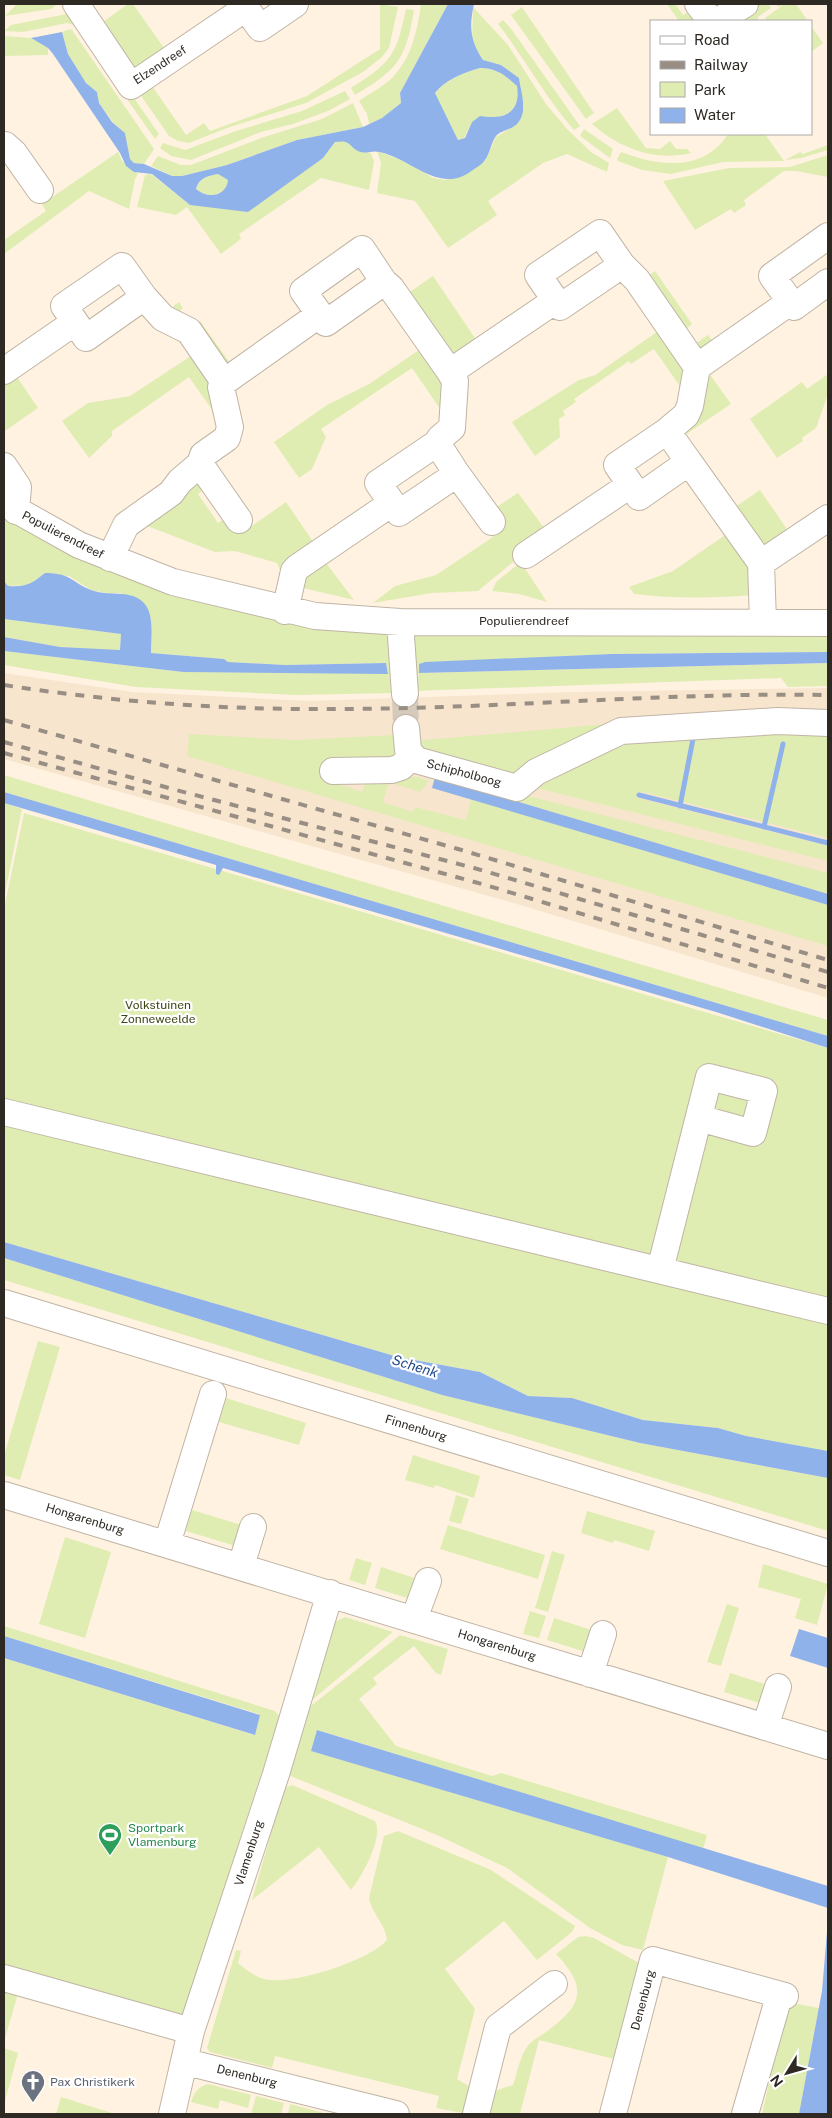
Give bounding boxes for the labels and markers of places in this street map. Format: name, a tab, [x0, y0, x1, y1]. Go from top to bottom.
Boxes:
place label: Sportpark Vlamenburg	[128, 1821, 197, 1849]
sports icon: Sportpark Vlamenburg	[97, 1822, 123, 1856]
church icon: Pax Christikerk	[20, 2069, 46, 2103]
place label: Pax Christikerk	[50, 2075, 135, 2089]

